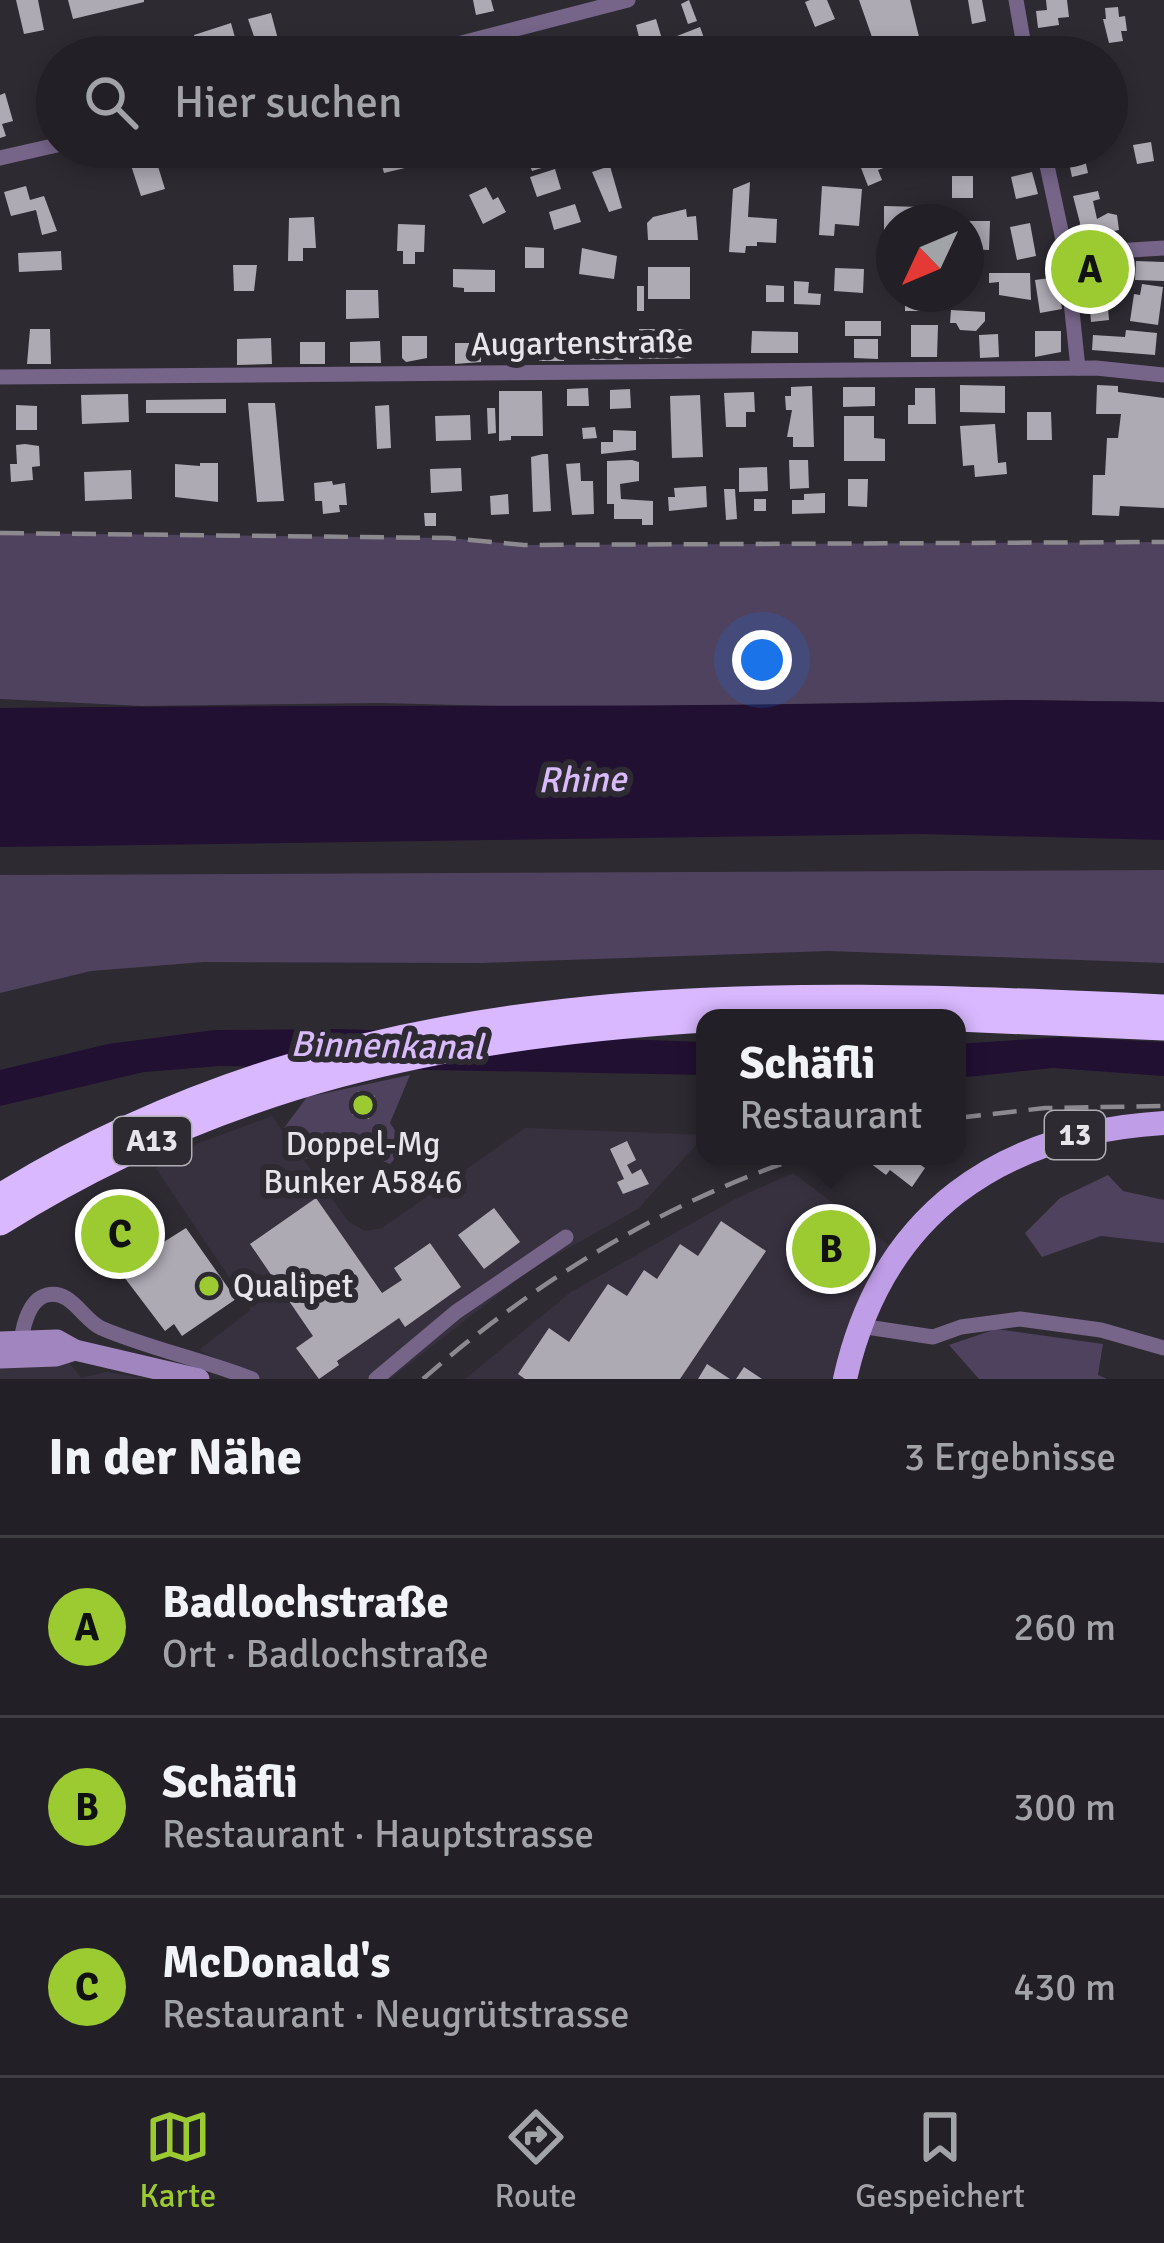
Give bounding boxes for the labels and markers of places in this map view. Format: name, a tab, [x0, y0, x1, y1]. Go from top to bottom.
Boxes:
pin: A	[1051, 224, 1129, 314]
marker: Doppel-Mg Bunker A5846	[350, 1092, 376, 1118]
place label: Doppel-Mg Bunker A5846	[263, 1124, 463, 1203]
pin: C	[81, 1189, 159, 1279]
pin: B	[792, 1204, 870, 1294]
place label: Qualipet	[233, 1266, 353, 1307]
marker: Qualipet	[196, 1273, 222, 1299]

